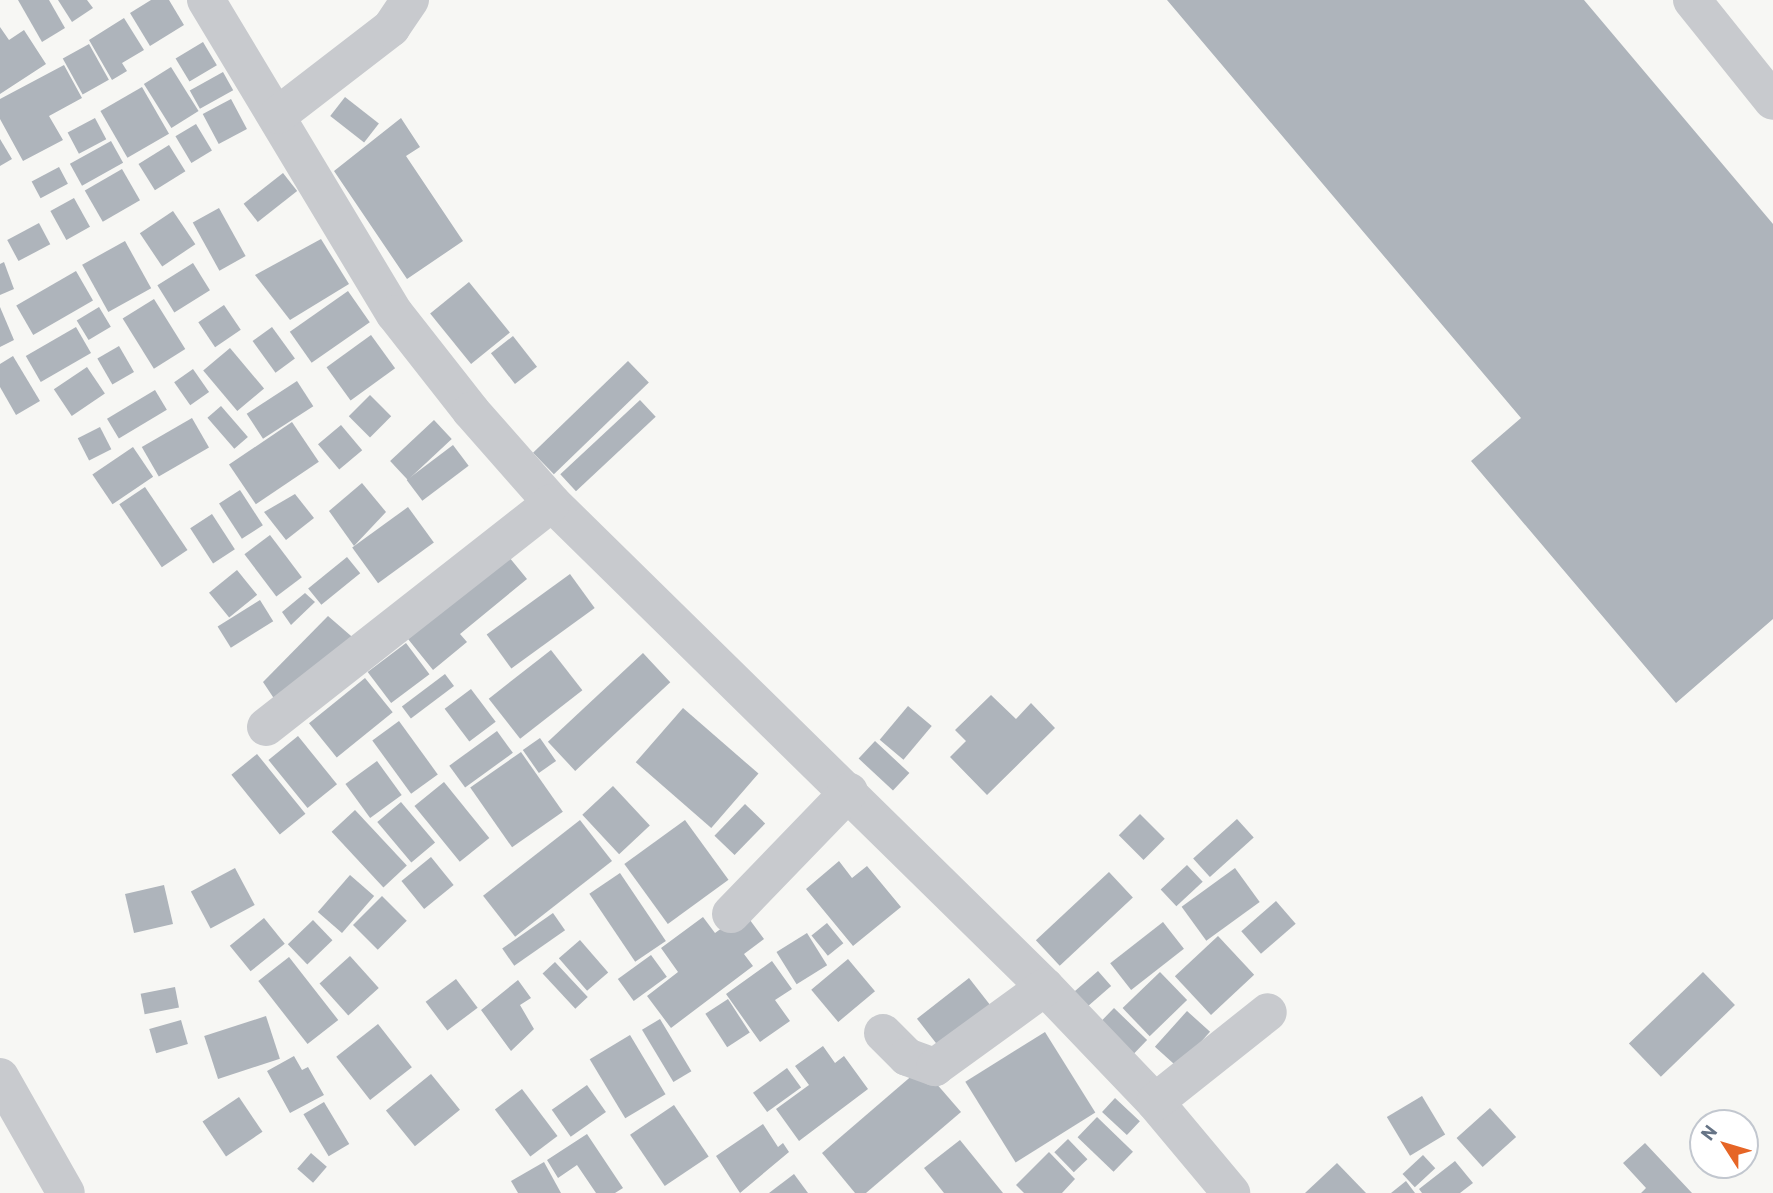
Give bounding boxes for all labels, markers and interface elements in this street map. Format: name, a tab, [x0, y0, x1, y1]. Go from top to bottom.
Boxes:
north arrow	[1689, 1109, 1759, 1179]
text: N	[1695, 1120, 1721, 1144]

